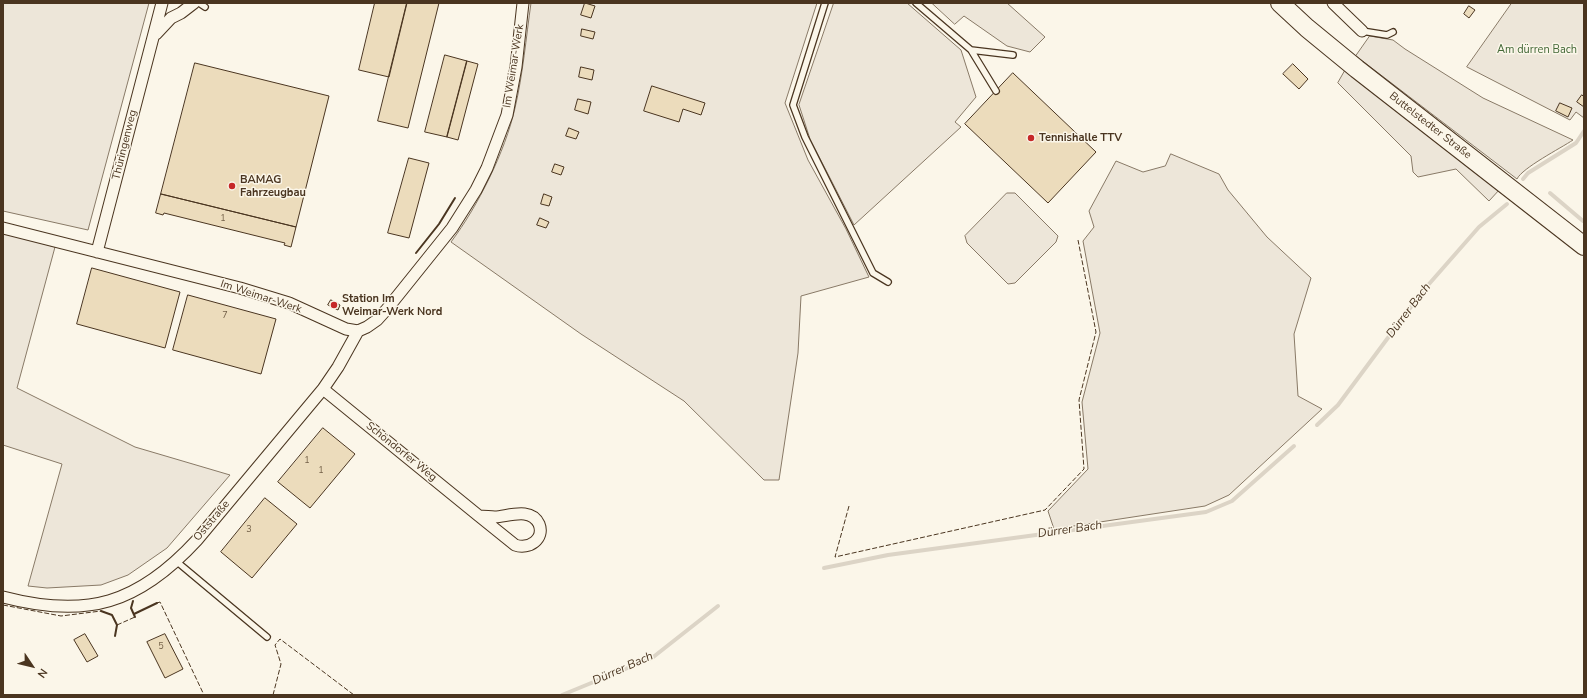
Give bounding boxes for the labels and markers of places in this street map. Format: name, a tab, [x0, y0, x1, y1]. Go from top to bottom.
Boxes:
place label: Tennishalle TTV	[1039, 131, 1122, 145]
marker: Tennishalle TTV	[1026, 133, 1036, 143]
place label: BAMAG Fahrzeugbau	[240, 173, 306, 199]
marker: BAMAG Fahrzeugbau	[227, 181, 237, 191]
place label: Station Im Weimar-Werk Nord	[342, 292, 442, 318]
marker: Station Im Weimar-Werk Nord	[329, 300, 339, 310]

